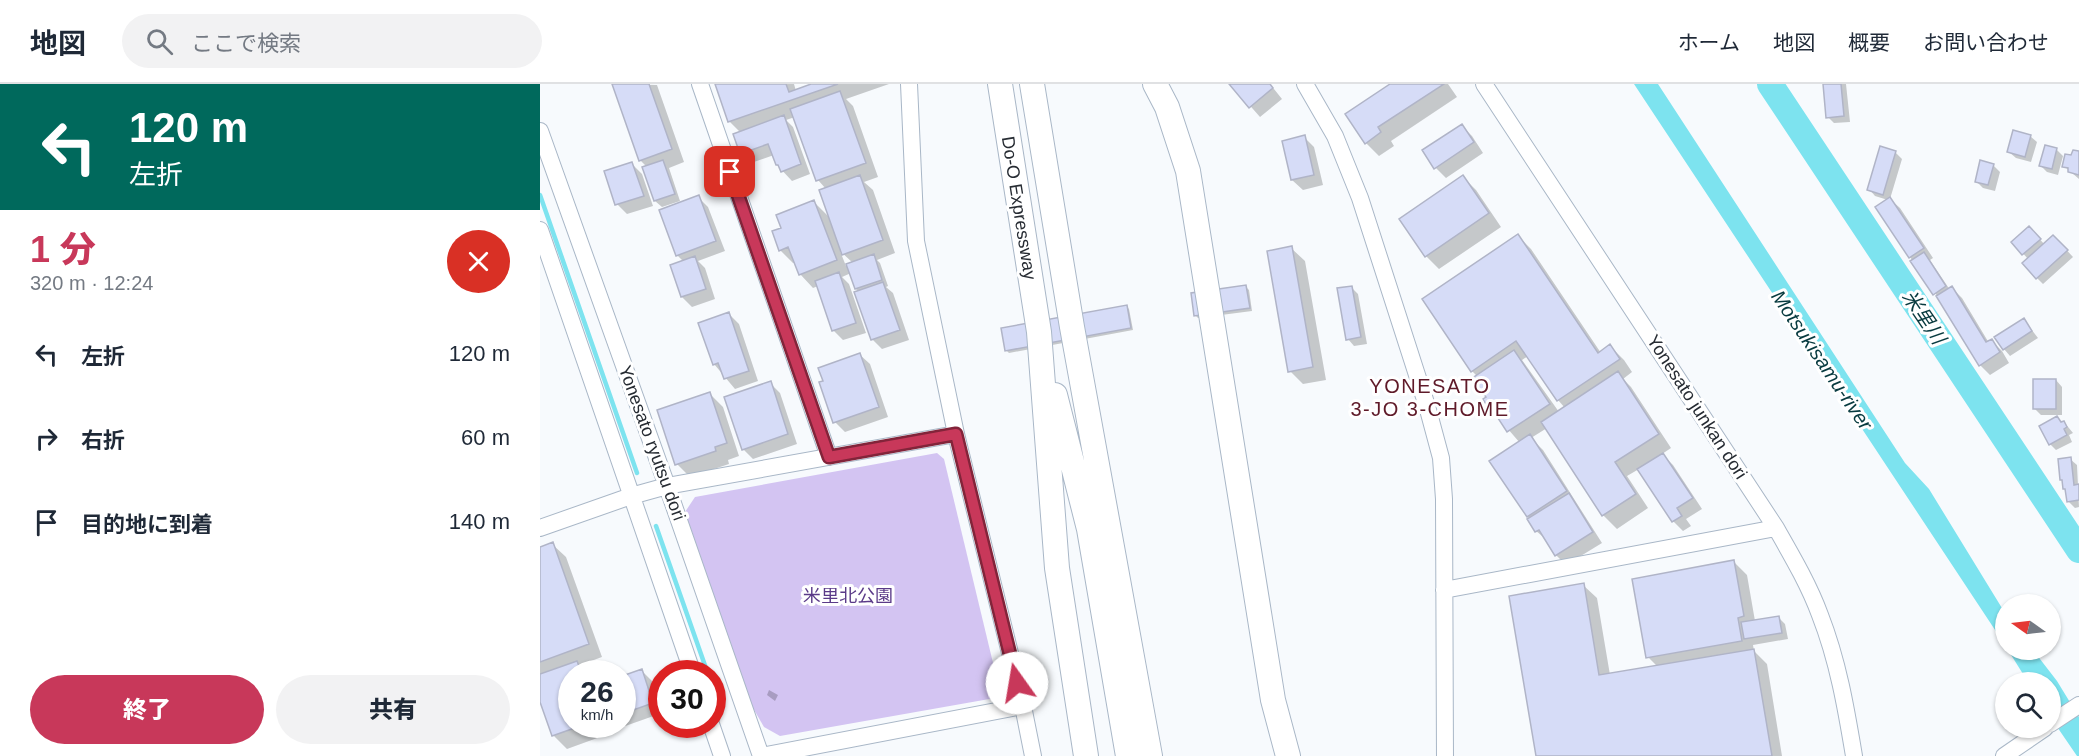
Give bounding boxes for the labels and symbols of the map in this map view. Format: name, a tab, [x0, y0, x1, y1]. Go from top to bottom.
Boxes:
street label: Do-O Expressway	[998, 135, 1040, 281]
pin	[704, 146, 755, 197]
water label: Motsukisamu-river	[1767, 286, 1878, 435]
water label: 米里川	[1898, 286, 1951, 350]
street label: Yonesato junkan dori	[1643, 331, 1751, 483]
street label: Yonesato ryutsu dori	[615, 363, 689, 523]
district label: YONESATO 3-JO 3-CHOME	[1350, 375, 1510, 420]
park label: 米里北公園	[803, 586, 893, 606]
north arrow	[1995, 594, 2061, 660]
position arrow	[985, 651, 1049, 715]
speed limit sign: 30	[648, 660, 726, 738]

